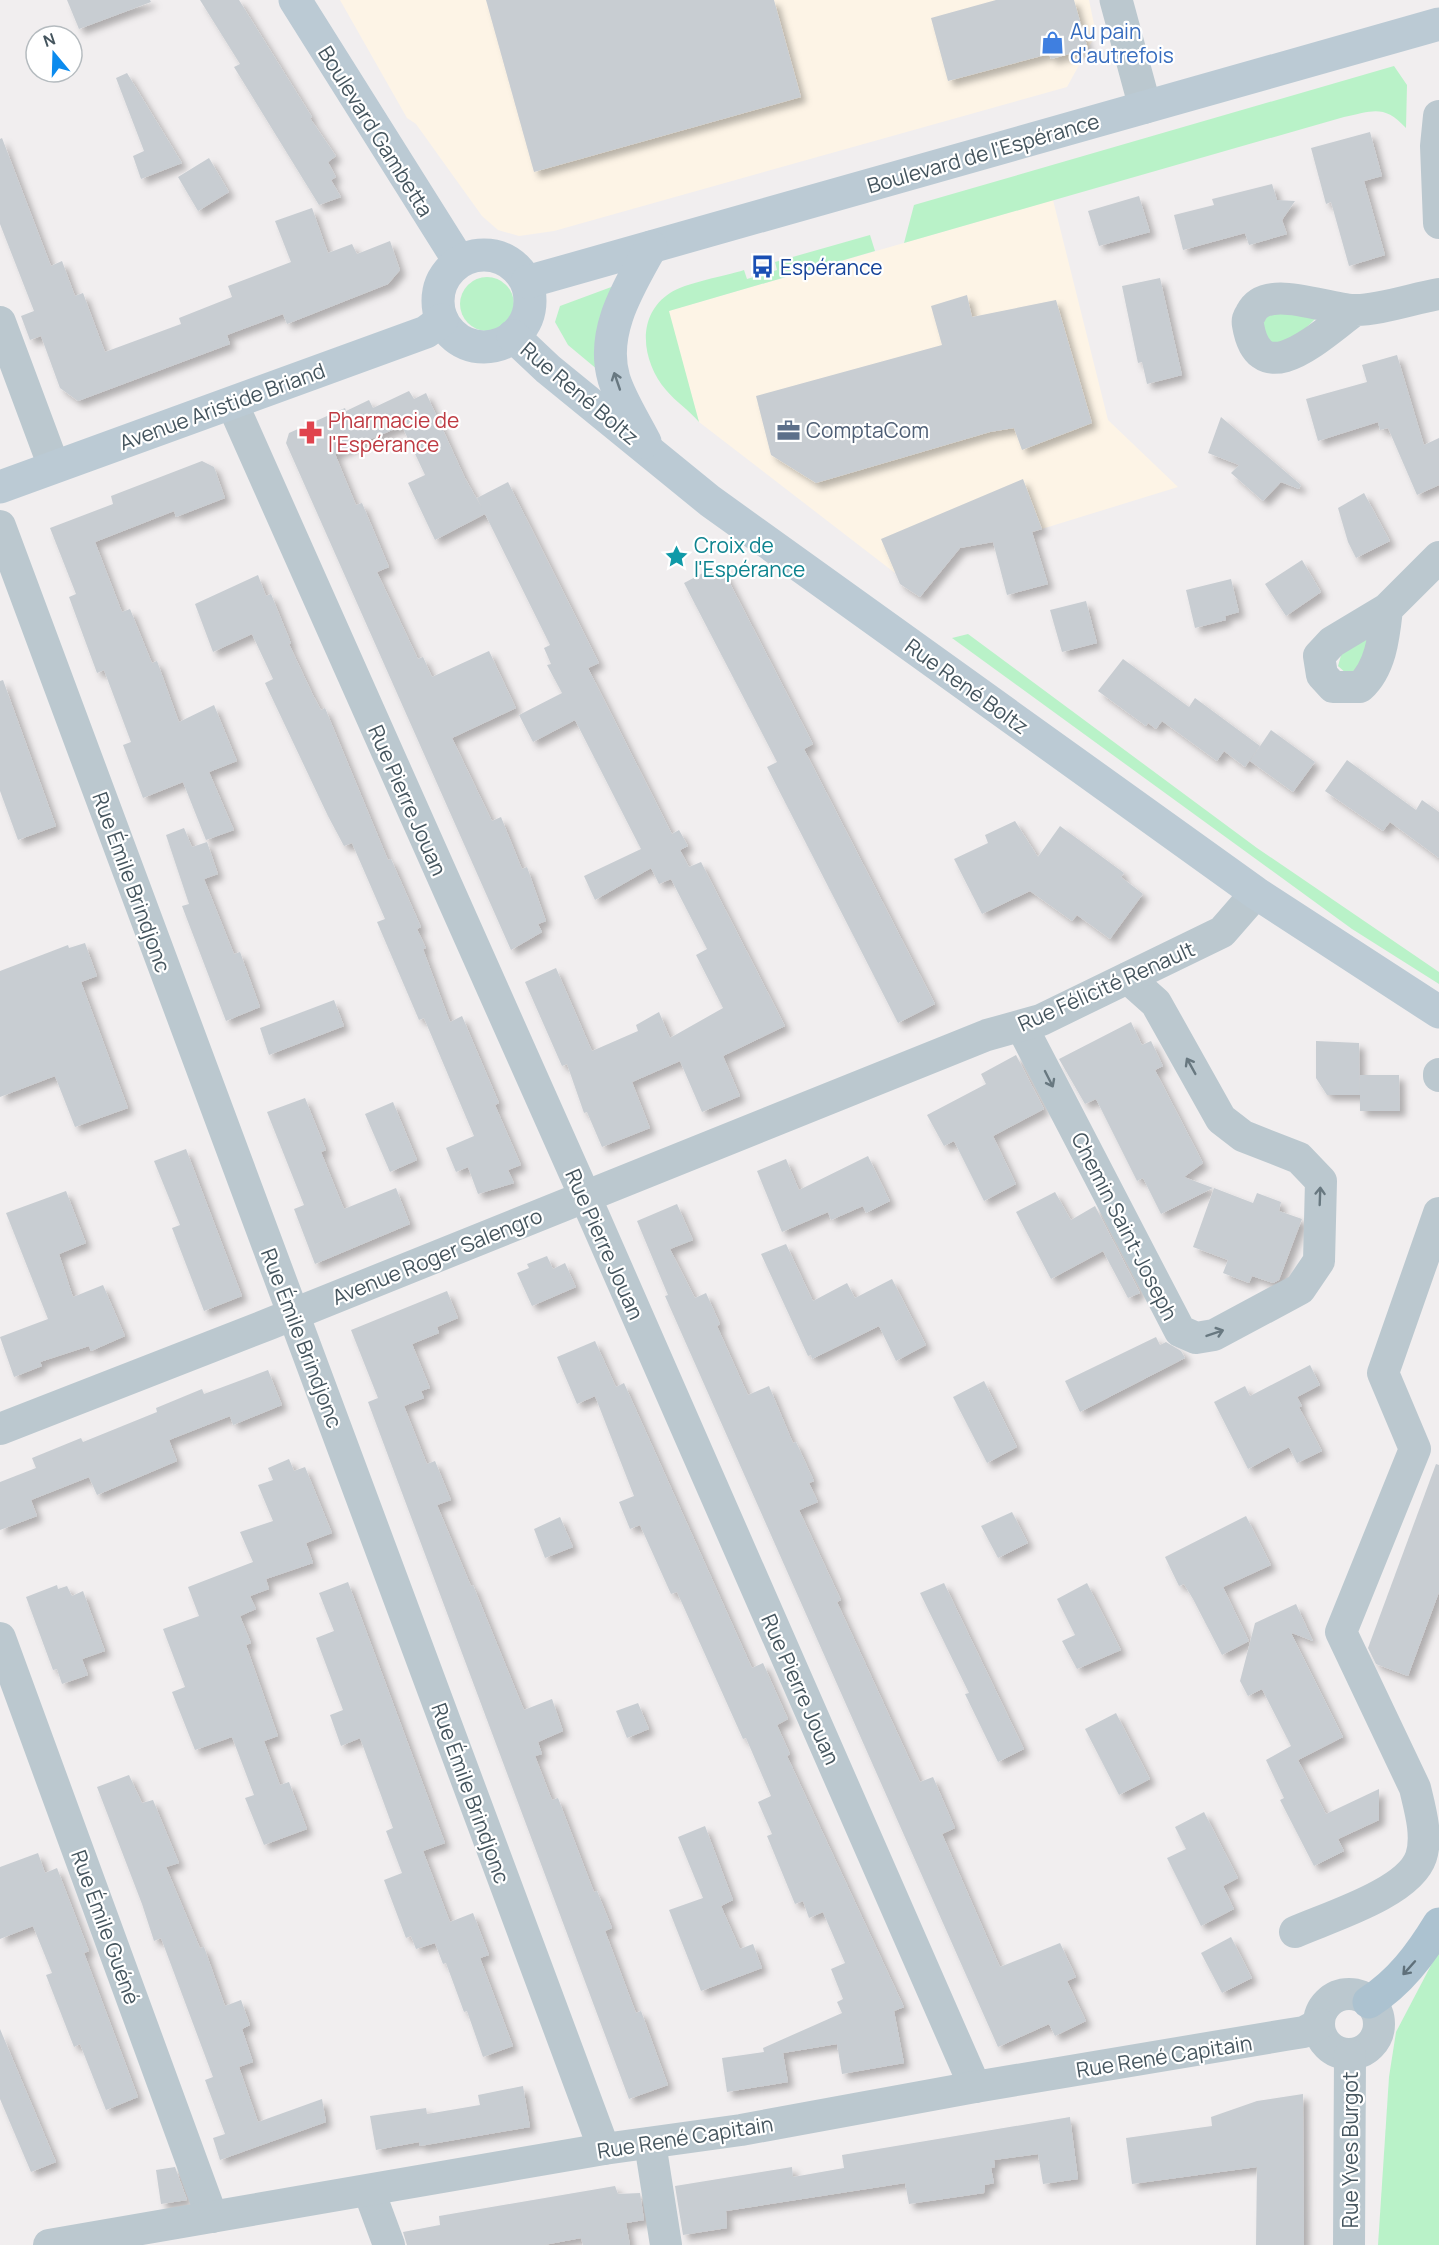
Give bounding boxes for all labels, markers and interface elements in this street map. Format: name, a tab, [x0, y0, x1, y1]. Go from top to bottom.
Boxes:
place label: Au pain d'autrefois	[1070, 17, 1174, 69]
north arrow	[24, 24, 84, 84]
text: N	[40, 28, 58, 52]
shop icon: Au pain d'autrefois	[1039, 30, 1065, 56]
street label: Boulevard Gambetta	[312, 40, 440, 222]
street label: Boulevard de l'Espérance	[864, 106, 1102, 200]
place label: Espérance	[780, 253, 883, 281]
bus stop icon: Espérance	[749, 254, 775, 280]
street label: Rue René Boltz	[515, 335, 645, 451]
street label: Avenue Aristide Briand	[115, 356, 329, 456]
one-way arrow	[611, 372, 622, 391]
place label: Pharmacie de l'Espérance	[328, 406, 459, 458]
place label: ComptaCom	[806, 416, 929, 444]
office icon: ComptaCom	[775, 417, 801, 443]
pharmacy icon: Pharmacie de l'Espérance	[297, 419, 323, 445]
place label: Croix de l'Espérance	[694, 531, 805, 583]
place icon: Croix de l'Espérance	[663, 544, 689, 570]
street label: Rue René Boltz	[900, 632, 1034, 740]
street label: Rue Pierre Jouan	[362, 720, 454, 880]
street label: Rue Émile Brindjonc	[86, 788, 178, 976]
street label: Rue Félicité Renault	[1013, 934, 1199, 1038]
one-way arrow	[1185, 1058, 1197, 1075]
one-way arrow	[1043, 1070, 1055, 1087]
street label: Chemin Saint-Joseph	[1065, 1127, 1185, 1325]
street label: Rue Pierre Jouan	[559, 1164, 651, 1324]
one-way arrow	[1315, 1186, 1326, 1206]
street label: Avenue Roger Salengro	[328, 1201, 546, 1311]
street label: Rue Émile Brindjonc	[255, 1244, 349, 1432]
one-way arrow	[1205, 1326, 1224, 1337]
street label: Rue Pierre Jouan	[755, 1609, 847, 1769]
street label: Rue Émile Brindjonc	[425, 1699, 517, 1887]
street label: Rue Émile Guéné	[65, 1846, 147, 2008]
one-way arrow	[1402, 1960, 1416, 1975]
street label: Rue René Capitain	[1074, 2028, 1254, 2084]
street label: Rue Yves Burgot	[1336, 2072, 1364, 2228]
street label: Rue René Capitain	[595, 2109, 775, 2165]

